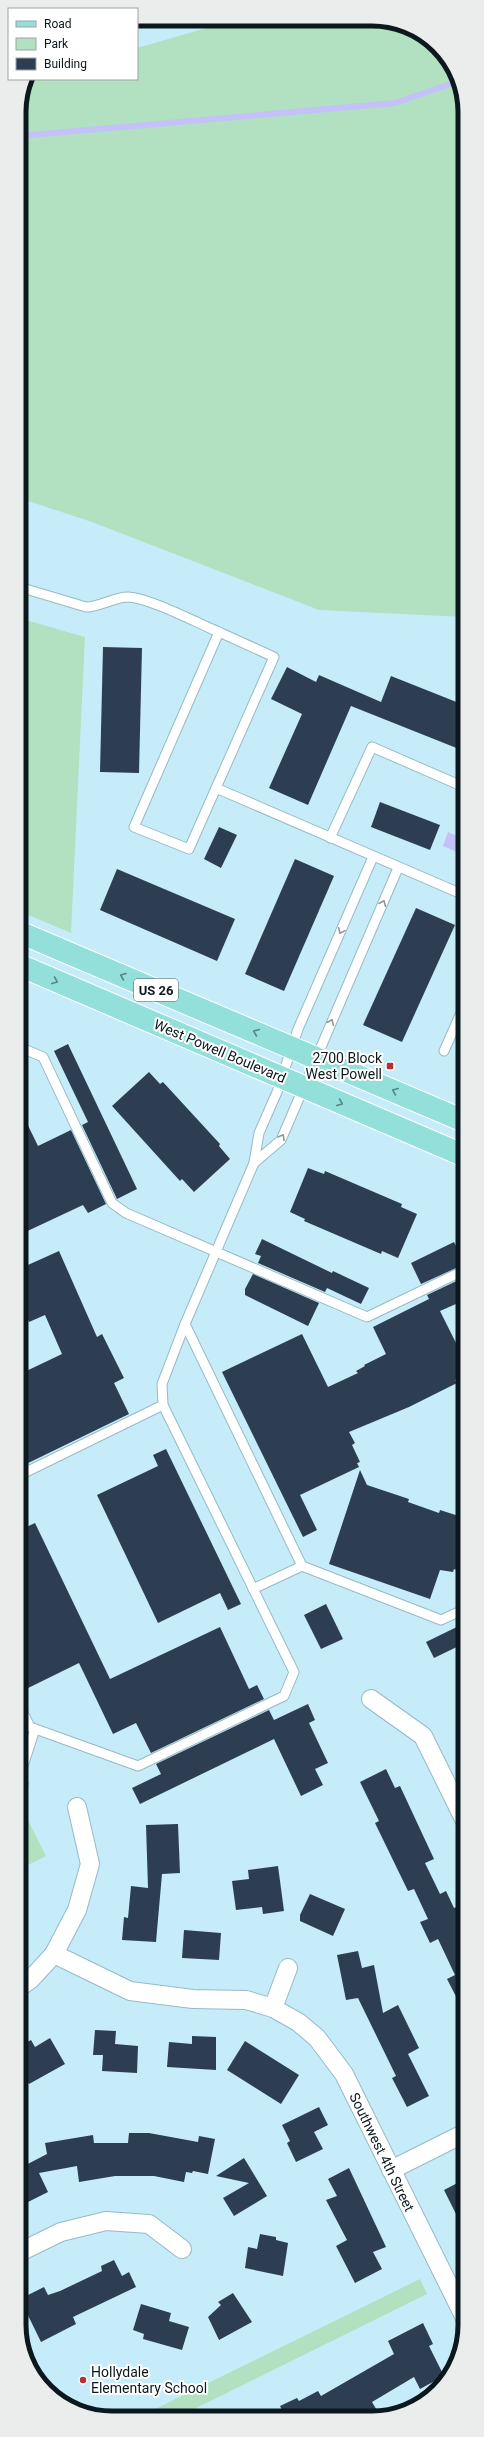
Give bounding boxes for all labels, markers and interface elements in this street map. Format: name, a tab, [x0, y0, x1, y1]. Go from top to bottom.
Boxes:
legend	[8, 8, 138, 80]
text: Road	[44, 17, 72, 31]
text: Park	[44, 37, 69, 51]
text: Building	[44, 57, 87, 71]
one-way arrow	[378, 899, 386, 906]
one-way arrow	[337, 928, 345, 935]
one-way arrow	[120, 973, 128, 981]
one-way arrow	[52, 976, 59, 984]
road number: US 26	[134, 979, 178, 1001]
street label: West Powell Boulevard	[152, 1016, 288, 1086]
one-way arrow	[326, 1019, 334, 1027]
one-way arrow	[252, 1029, 260, 1037]
place label: 2700 Block West Powell	[306, 1050, 383, 1082]
marker: 2700 Block West Powell	[385, 1061, 395, 1071]
one-way arrow	[391, 1088, 398, 1096]
one-way arrow	[336, 1098, 344, 1106]
one-way arrow	[278, 1134, 285, 1141]
street label: Southwest 4th Street	[346, 2090, 418, 2214]
place label: Hollydale Elementary School	[91, 2364, 207, 2396]
marker: Hollydale Elementary School	[78, 2375, 88, 2385]

